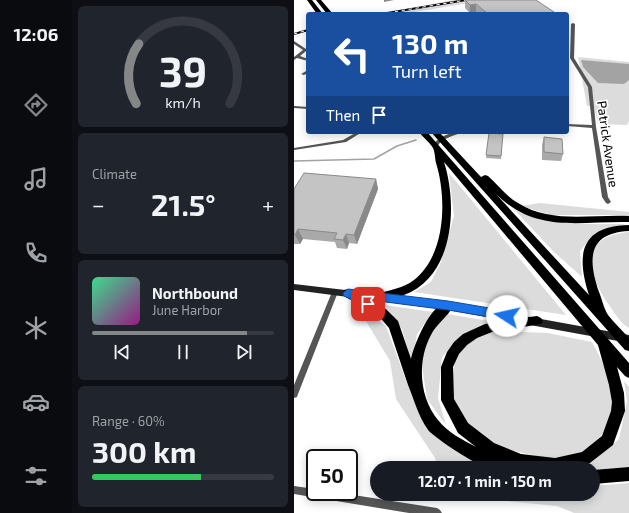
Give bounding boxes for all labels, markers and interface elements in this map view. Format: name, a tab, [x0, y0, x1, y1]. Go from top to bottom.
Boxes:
text: 12:06	[14, 23, 58, 45]
text: 130 m	[392, 26, 468, 60]
icon: left	[326, 28, 378, 80]
text: 39	[159, 45, 207, 95]
text: Turn left	[392, 60, 462, 82]
icon: directions	[22, 91, 50, 119]
text: km/h	[165, 94, 201, 111]
street label: Patrick Avenue	[594, 100, 622, 188]
icon: arrive	[368, 104, 390, 126]
text: Then	[326, 106, 360, 124]
icon: music	[22, 165, 50, 193]
text: Climate	[92, 166, 137, 182]
text: 21.5°	[151, 186, 216, 222]
text: −	[92, 191, 105, 217]
text: +	[262, 191, 274, 217]
icon: phone	[22, 239, 50, 267]
text: Northbound	[152, 284, 238, 302]
pin	[351, 287, 385, 321]
icon: arrive	[357, 293, 379, 315]
position arrow	[486, 295, 528, 337]
text: June Harbor	[152, 302, 222, 318]
icon: climate	[22, 314, 50, 342]
icon: previous	[111, 341, 133, 363]
icon: pause	[172, 341, 194, 363]
icon: next	[233, 341, 255, 363]
icon: car	[22, 388, 50, 416]
text: Range · 60%	[92, 413, 165, 429]
text: 300 km	[92, 433, 197, 469]
speed limit sign: 50	[306, 449, 358, 501]
icon: filters	[22, 462, 50, 490]
text: 12:07 · 1 min · 150 m	[418, 472, 552, 490]

